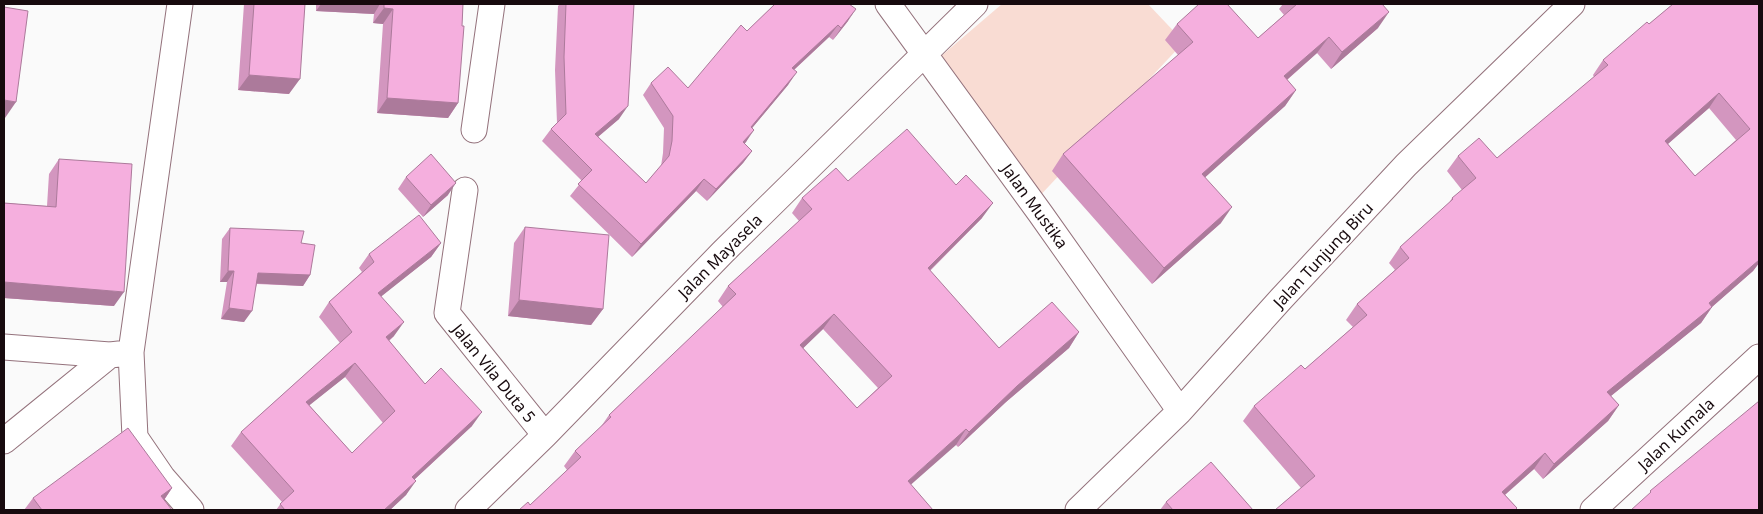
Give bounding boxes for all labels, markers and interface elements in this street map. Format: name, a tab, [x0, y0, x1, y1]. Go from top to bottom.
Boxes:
street label: Jalan Mustika	[996, 157, 1073, 253]
street label: Jalan Tunjung Biru	[1267, 197, 1378, 314]
street label: Jalan Mayasela	[672, 209, 767, 304]
street label: Jalan Vila Duta 5	[446, 317, 541, 427]
street label: Jalan Kumala	[1631, 393, 1719, 477]

